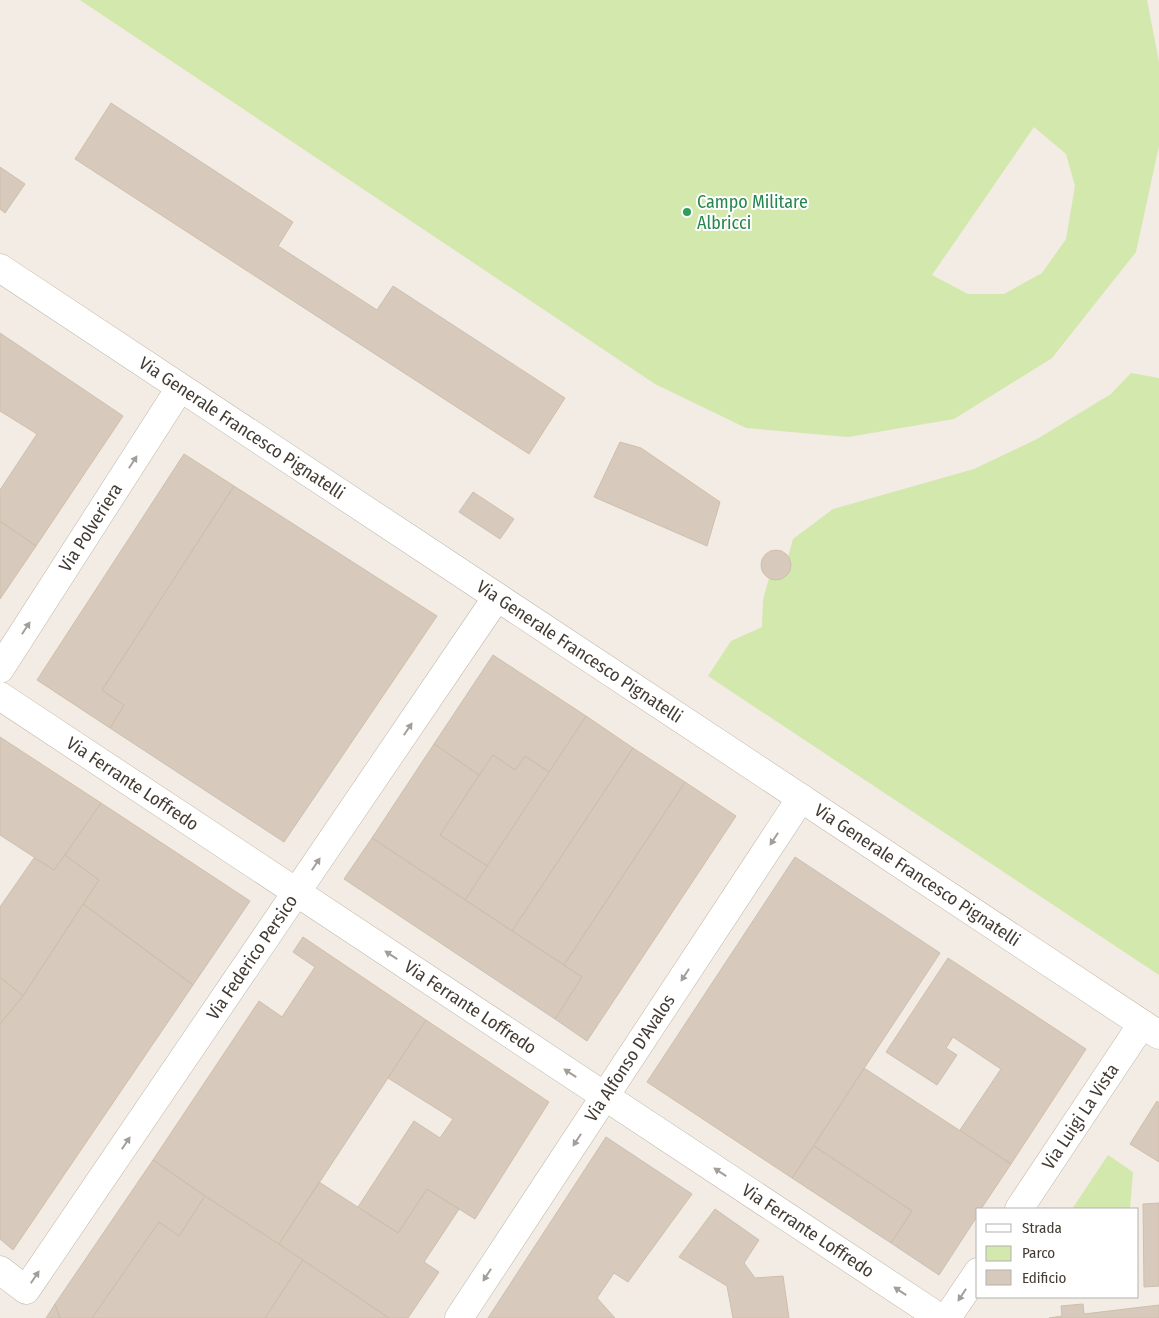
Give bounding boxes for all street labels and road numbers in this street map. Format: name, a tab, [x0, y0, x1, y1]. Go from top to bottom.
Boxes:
street label: Via Generale Francesco Pignatelli	[135, 352, 349, 504]
street label: Via Polveriera	[54, 479, 127, 576]
street label: Via Generale Francesco Pignatelli	[472, 576, 687, 728]
street label: Via Ferrante Loffredo	[62, 732, 203, 835]
street label: Via Generale Francesco Pignatelli	[810, 799, 1024, 951]
street label: Via Federico Persico	[202, 891, 302, 1024]
street label: Via Ferrante Loffredo	[400, 956, 541, 1059]
street label: Via Alfonso D'Avalos	[580, 990, 680, 1126]
street label: Via Luigi La Vista	[1037, 1059, 1124, 1174]
street label: Via Ferrante Loffredo	[738, 1179, 878, 1282]

